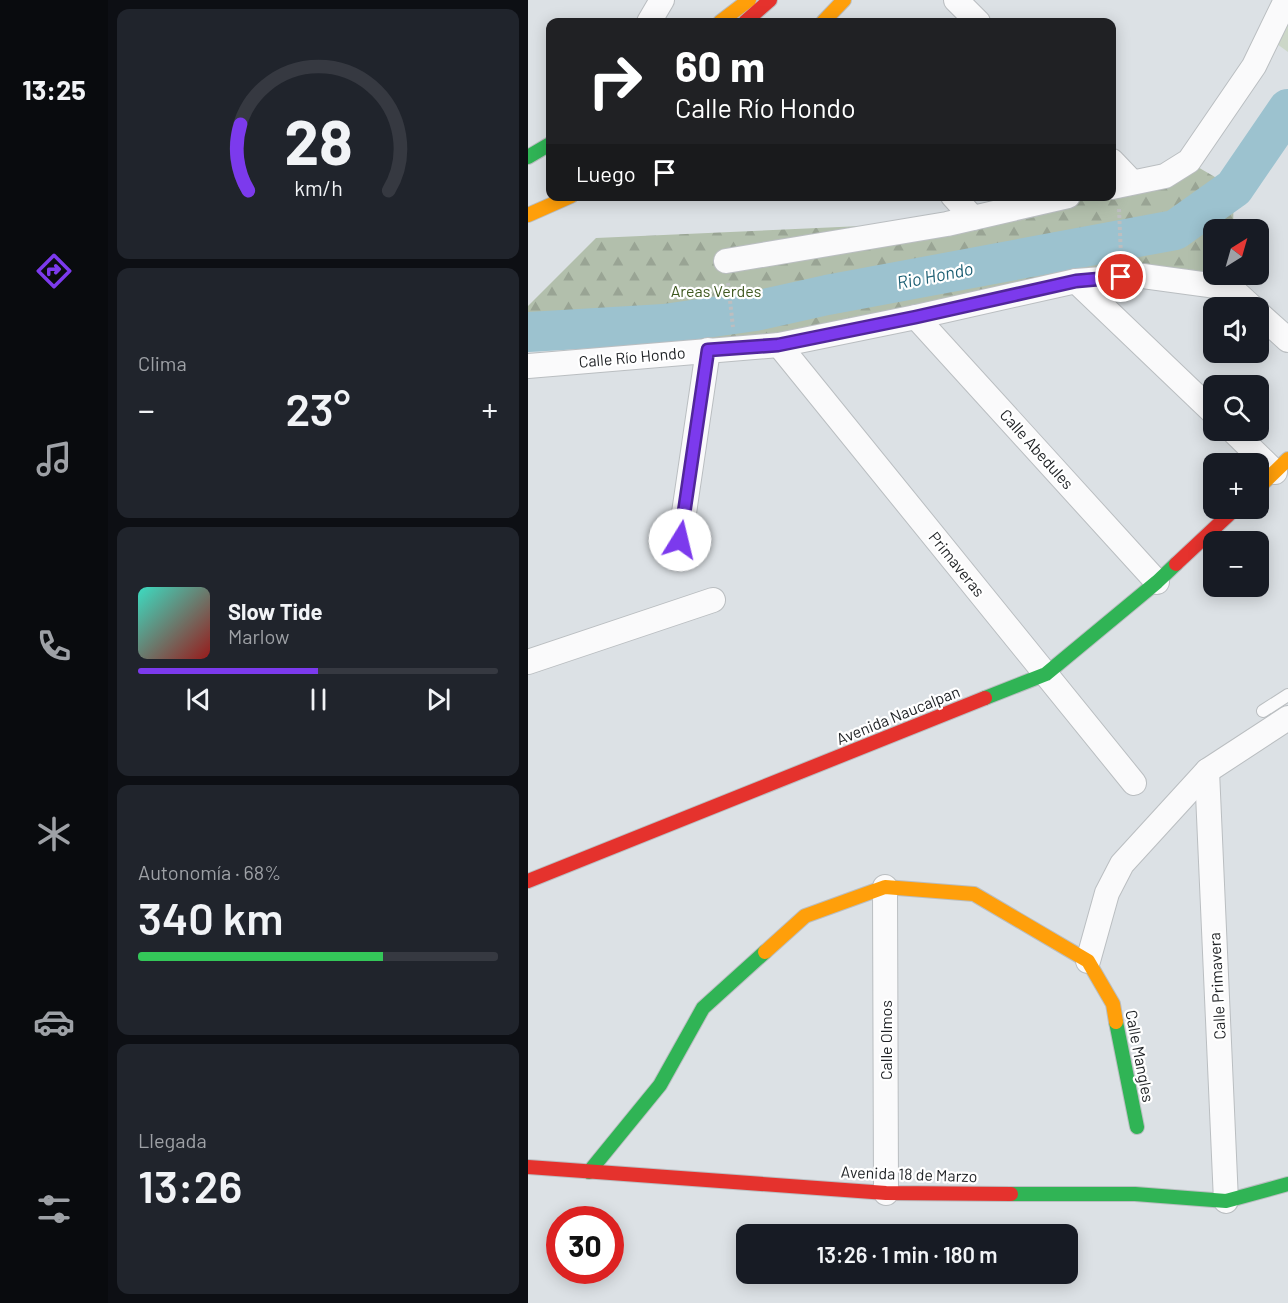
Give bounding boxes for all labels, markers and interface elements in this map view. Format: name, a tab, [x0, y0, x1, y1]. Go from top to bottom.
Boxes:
text: 60 m	[675, 40, 765, 90]
icon: right	[576, 42, 654, 120]
text: 13:25	[22, 73, 86, 105]
text: Calle Río Hondo	[675, 91, 856, 123]
text: 28	[284, 103, 352, 177]
icon: arrive	[648, 156, 681, 189]
text: Luego	[576, 160, 636, 186]
text: km/h	[294, 175, 342, 200]
north arrow	[1203, 219, 1269, 285]
map controls	[1203, 219, 1269, 597]
icon: directions	[33, 250, 75, 292]
pin	[1095, 251, 1146, 302]
water label: Rio Hondo	[895, 257, 975, 293]
icon: arrive	[1104, 260, 1137, 293]
park label: Areas Verdes	[671, 281, 761, 300]
button: sound	[1203, 297, 1269, 363]
street label: Calle Río Hondo	[578, 342, 686, 371]
text: Clima	[138, 351, 187, 375]
button: search	[1203, 375, 1269, 441]
text: 23°	[285, 381, 351, 435]
text: −	[138, 389, 155, 429]
text: +	[482, 389, 498, 429]
street label: Calle Abedules	[997, 405, 1078, 492]
icon: music	[33, 438, 75, 480]
button: +	[1203, 453, 1269, 519]
position arrow	[648, 508, 712, 572]
street label: Primaveras	[925, 527, 989, 600]
button: −	[1203, 531, 1269, 597]
text: Slow Tide	[228, 598, 323, 624]
text: Marlow	[228, 624, 289, 648]
icon: phone	[33, 625, 75, 667]
street label: Avenida Naucalpan	[833, 681, 962, 748]
icon: previous	[182, 683, 215, 716]
icon: pause	[302, 683, 335, 716]
icon: next	[422, 683, 455, 716]
icon: climate	[33, 813, 75, 855]
text: Autonomía · 68%	[138, 860, 281, 884]
text: 340 km	[138, 890, 284, 944]
street label: Calle Primavera	[1204, 932, 1229, 1040]
street label: Calle Olmos	[876, 1000, 895, 1080]
icon: car	[33, 1001, 75, 1043]
street label: Calle Mangles	[1122, 1008, 1159, 1104]
text: Llegada	[138, 1128, 207, 1152]
text: 13:26	[138, 1158, 242, 1212]
street label: Avenida 18 de Marzo	[840, 1162, 978, 1185]
icon: filters	[33, 1188, 75, 1230]
speed limit sign: 30	[546, 1206, 624, 1284]
text: 13:26 · 1 min · 180 m	[816, 1241, 998, 1267]

